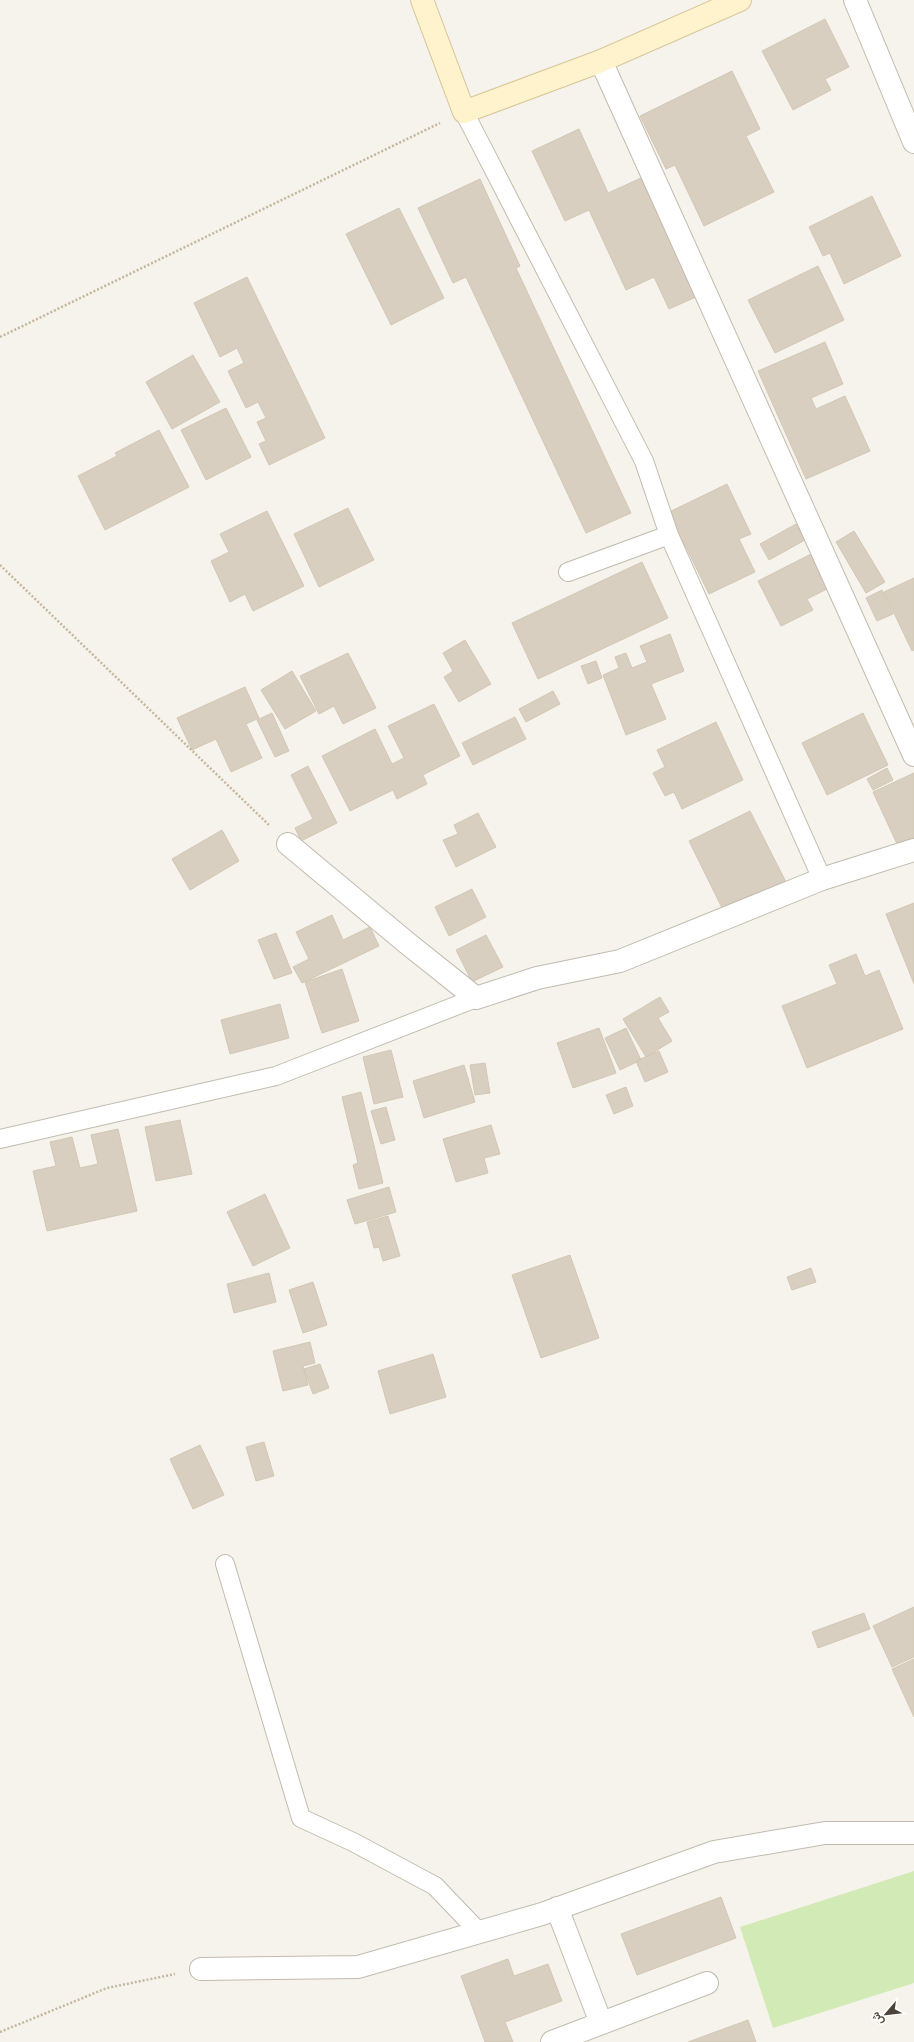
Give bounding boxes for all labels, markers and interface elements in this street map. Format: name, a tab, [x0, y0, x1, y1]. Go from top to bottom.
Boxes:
north arrow	[866, 1994, 906, 2034]
text: ش	[867, 2010, 886, 2028]

